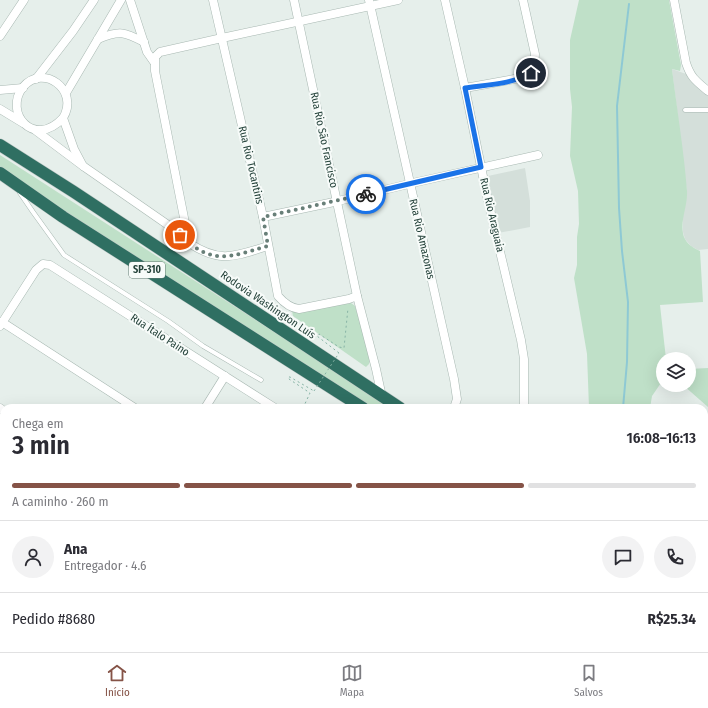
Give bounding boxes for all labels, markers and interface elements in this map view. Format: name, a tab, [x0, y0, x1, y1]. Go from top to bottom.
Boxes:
pin	[514, 56, 548, 90]
icon: home	[520, 62, 542, 84]
street label: Rua Rio São Francisco	[307, 91, 341, 189]
street label: Rua Rio Tocantins	[236, 125, 266, 206]
courier	[346, 174, 386, 214]
street label: Rua Rio Araguaia	[477, 177, 507, 253]
icon: bike	[355, 183, 377, 205]
street label: Rua Rio Amazonas	[406, 197, 438, 281]
pin	[163, 218, 197, 252]
icon: bag	[169, 224, 191, 246]
road number: SP-310	[129, 262, 165, 278]
street label: Rodovia Washington Luís	[218, 268, 318, 342]
street label: Rua Ítalo Paino	[128, 310, 193, 359]
map controls	[656, 352, 696, 392]
button: layers	[656, 352, 696, 392]
text: Chega em	[12, 416, 63, 431]
text: 16:08–16:13	[627, 429, 696, 447]
text: 3 min	[12, 430, 70, 461]
text: A caminho · 260 m	[12, 494, 108, 509]
button: person	[12, 536, 54, 578]
button: chat	[602, 536, 644, 578]
button: phone	[654, 536, 696, 578]
text: Ana	[64, 540, 87, 558]
text: Entregador · 4.6	[64, 558, 146, 573]
text: Pedido #8680	[12, 610, 95, 628]
text: R$25.34	[648, 610, 696, 628]
tab: Início	[105, 662, 130, 699]
tab: Mapa	[340, 662, 364, 699]
tab: Salvos	[574, 662, 603, 699]

